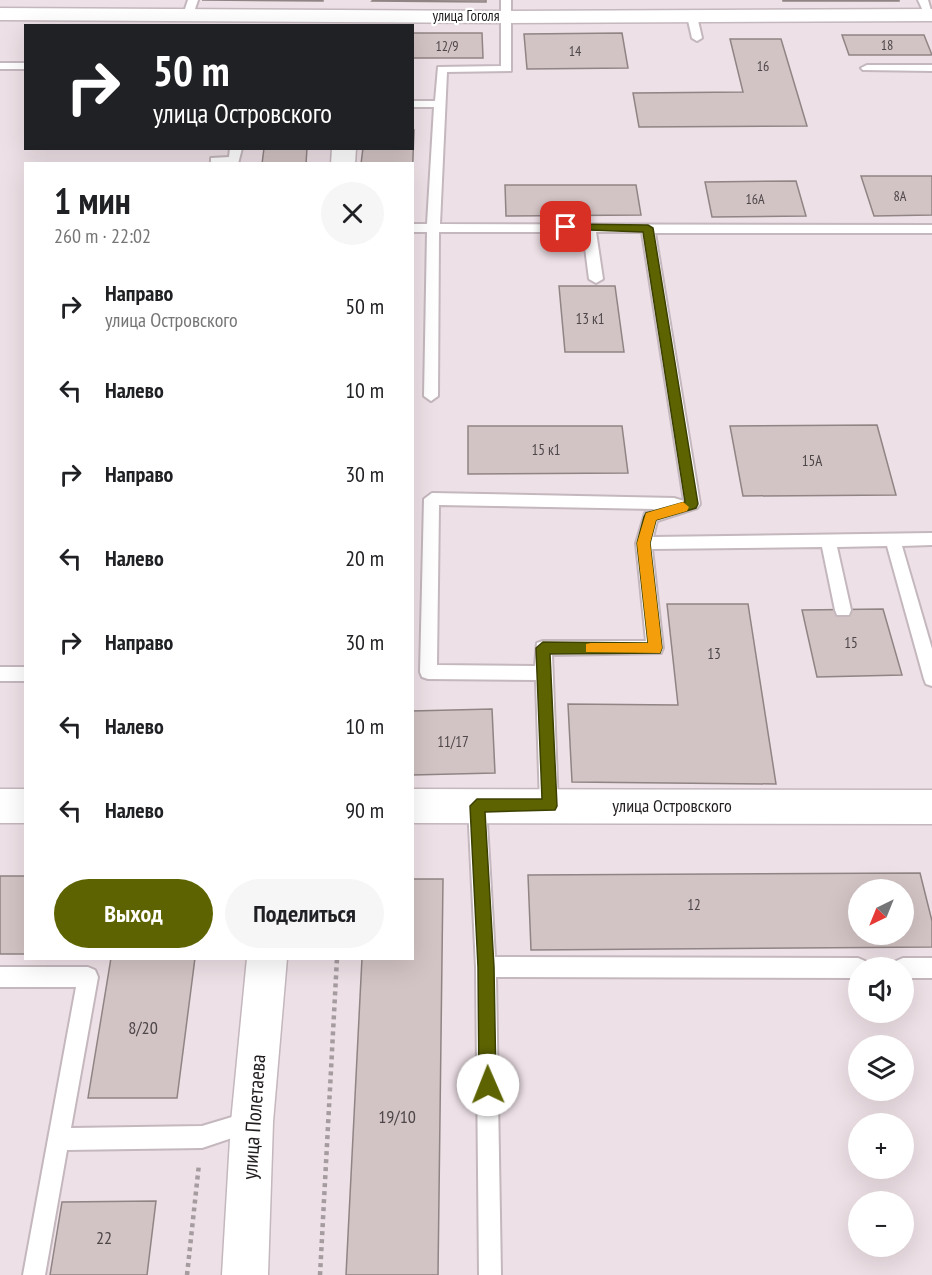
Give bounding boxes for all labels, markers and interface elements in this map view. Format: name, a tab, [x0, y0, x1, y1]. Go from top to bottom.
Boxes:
street label: улица Гоголя	[432, 6, 500, 25]
house number: 18	[881, 36, 893, 54]
house number: 12/9	[435, 37, 459, 55]
house number: 14	[569, 42, 582, 60]
text: 50 m	[153, 43, 230, 98]
icon: right	[54, 48, 132, 126]
house number: 16	[757, 57, 769, 75]
text: улица Островского	[153, 96, 332, 130]
text: 1 мин	[54, 177, 131, 224]
button: close	[321, 182, 384, 245]
house number: 8А	[894, 187, 907, 205]
house number: 16А	[745, 190, 765, 208]
pin	[540, 201, 591, 252]
icon: arrive	[549, 210, 582, 243]
text: 260 m · 22:02	[54, 223, 151, 249]
text: Направо	[105, 279, 173, 307]
icon: right	[54, 290, 87, 323]
text: 50 m	[345, 292, 384, 320]
text: улица Островского	[105, 307, 238, 333]
house number: 13 к1	[575, 309, 605, 328]
icon: left	[54, 374, 87, 407]
text: Налево	[105, 376, 164, 404]
text: 10 m	[345, 376, 384, 404]
house number: 15 к1	[531, 440, 561, 459]
house number: 15А	[802, 451, 823, 470]
icon: right	[54, 458, 87, 491]
text: Направо	[105, 460, 173, 488]
text: 30 m	[345, 460, 384, 488]
icon: left	[54, 542, 87, 575]
text: Налево	[105, 544, 164, 572]
text: 20 m	[345, 544, 384, 572]
icon: right	[54, 626, 87, 659]
text: Направо	[105, 628, 173, 656]
text: 30 m	[345, 628, 384, 656]
house number: 15	[844, 633, 858, 652]
house number: 13	[707, 644, 721, 663]
icon: left	[54, 710, 87, 743]
text: Налево	[105, 712, 164, 740]
text: 10 m	[345, 712, 384, 740]
house number: 11/17	[437, 732, 469, 751]
icon: left	[54, 794, 87, 827]
street label: улица Островского	[612, 794, 732, 817]
text: Налево	[105, 796, 164, 824]
text: 90 m	[345, 796, 384, 824]
button: Выход	[54, 879, 213, 948]
button: Поделиться	[225, 879, 384, 948]
north arrow	[848, 879, 914, 945]
map controls	[848, 879, 914, 1257]
house number: 12	[687, 895, 701, 914]
button: sound	[848, 957, 914, 1023]
house number: 8/20	[128, 1016, 158, 1039]
button: layers	[848, 1035, 914, 1101]
street label: улица Полетаева	[236, 1053, 271, 1181]
position arrow	[456, 1053, 520, 1117]
house number: 19/10	[378, 1105, 416, 1128]
button: +	[848, 1113, 914, 1179]
button: −	[848, 1191, 914, 1257]
house number: 22	[96, 1226, 112, 1249]

